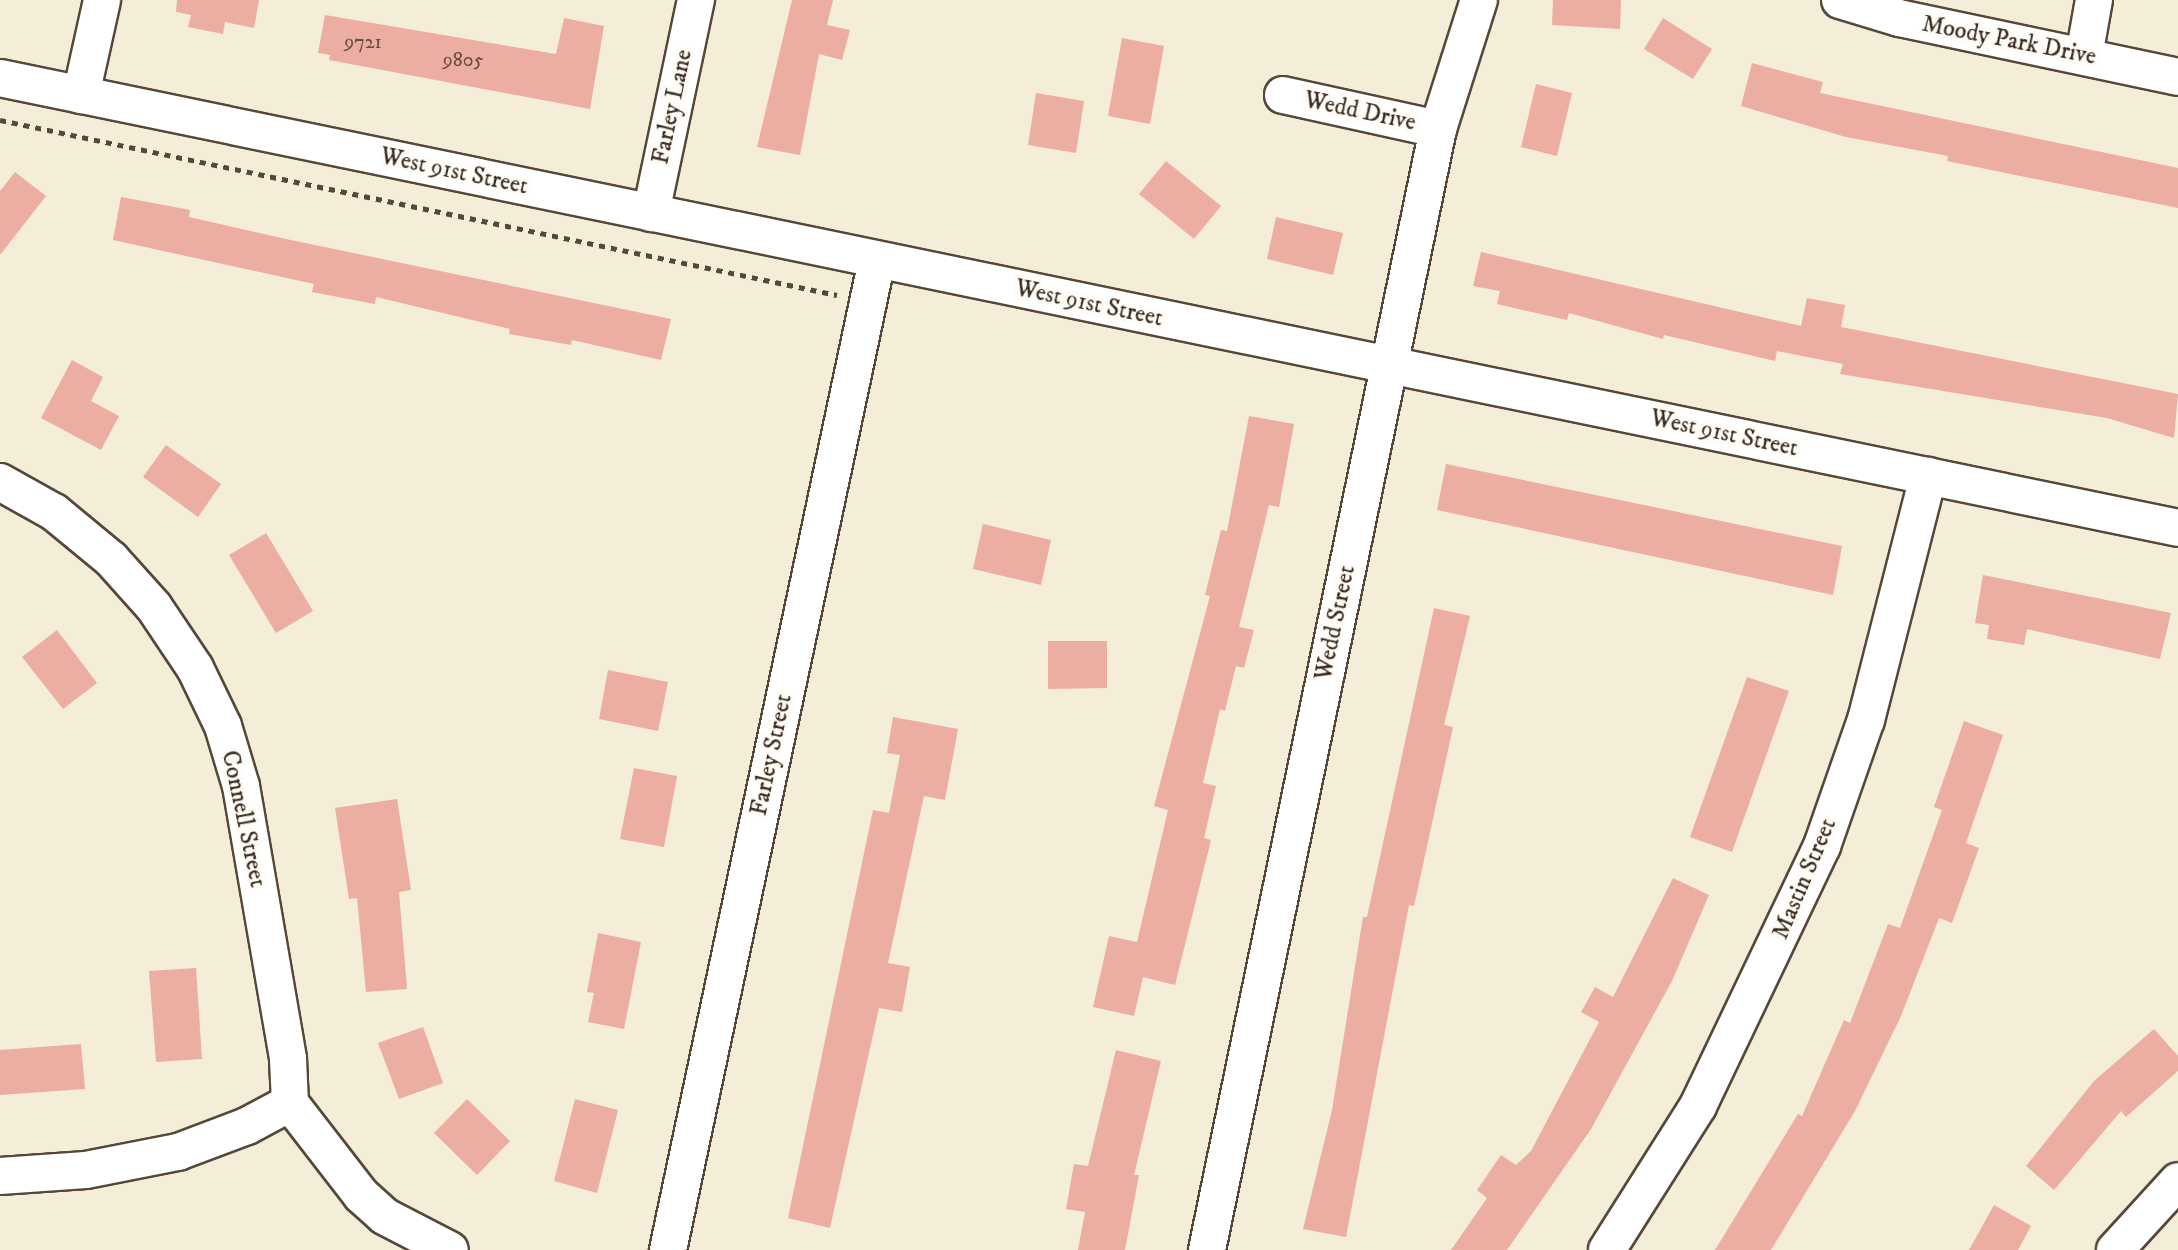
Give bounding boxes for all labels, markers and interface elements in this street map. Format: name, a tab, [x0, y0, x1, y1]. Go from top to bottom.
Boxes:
street label: Moody Park Drive	[1920, 10, 2098, 72]
house number: 9721	[344, 30, 382, 54]
street label: Farley Lane	[647, 47, 699, 167]
house number: 9805	[443, 48, 483, 72]
street label: Wedd Drive	[1302, 86, 1418, 138]
street label: West 91st Street	[378, 142, 530, 202]
street label: West 91st Street	[1013, 274, 1165, 334]
street label: West 91st Street	[1648, 404, 1800, 464]
street label: Wedd Street	[1310, 563, 1362, 683]
street label: Farley Street	[745, 692, 799, 818]
street label: Connell Street	[214, 748, 272, 890]
street label: Mastin Street	[1767, 814, 1843, 944]

